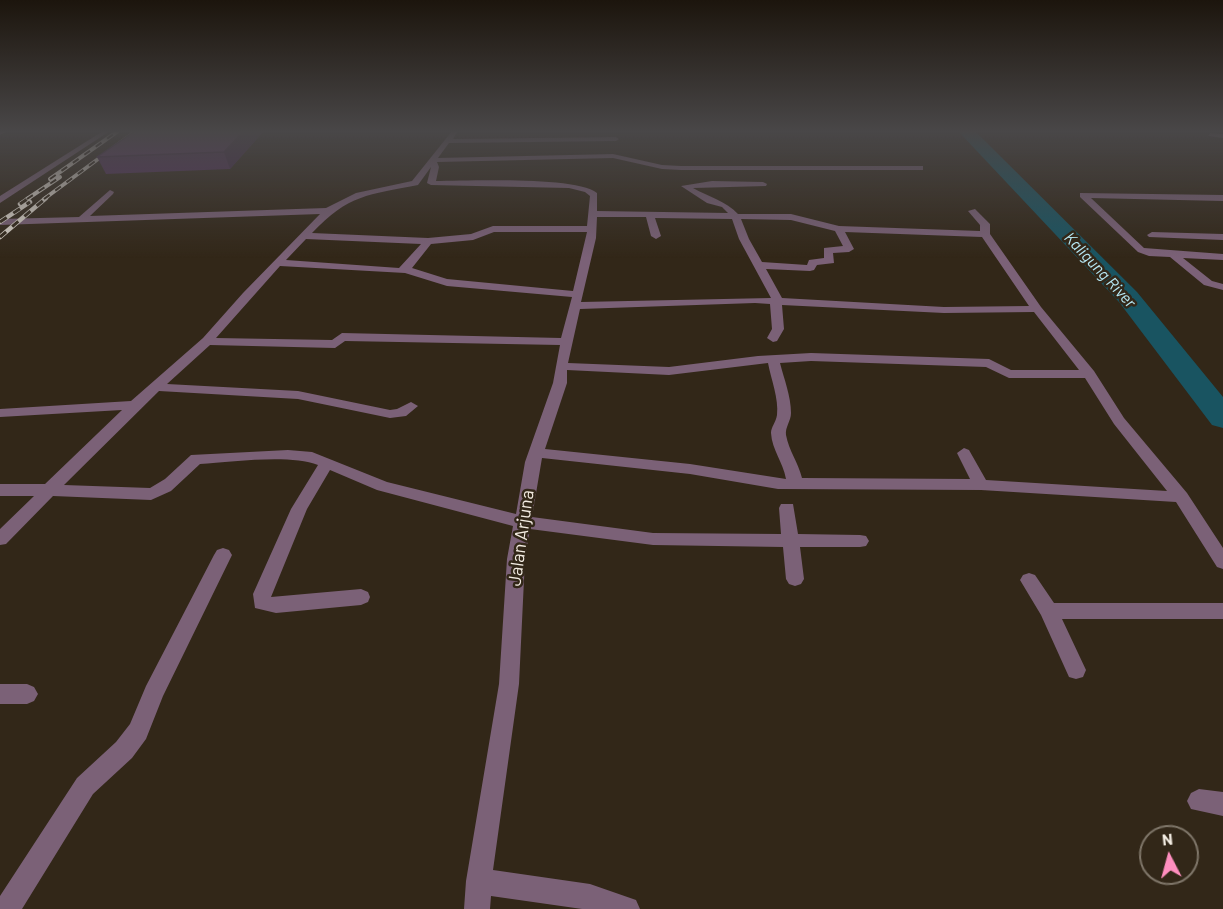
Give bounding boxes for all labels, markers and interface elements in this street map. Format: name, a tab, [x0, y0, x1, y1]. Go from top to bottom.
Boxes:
water label: Kaligung River	[1060, 228, 1140, 312]
street label: Jalan Arjuna	[504, 489, 538, 587]
north arrow	[1139, 825, 1199, 885]
text: N	[1161, 829, 1174, 849]

